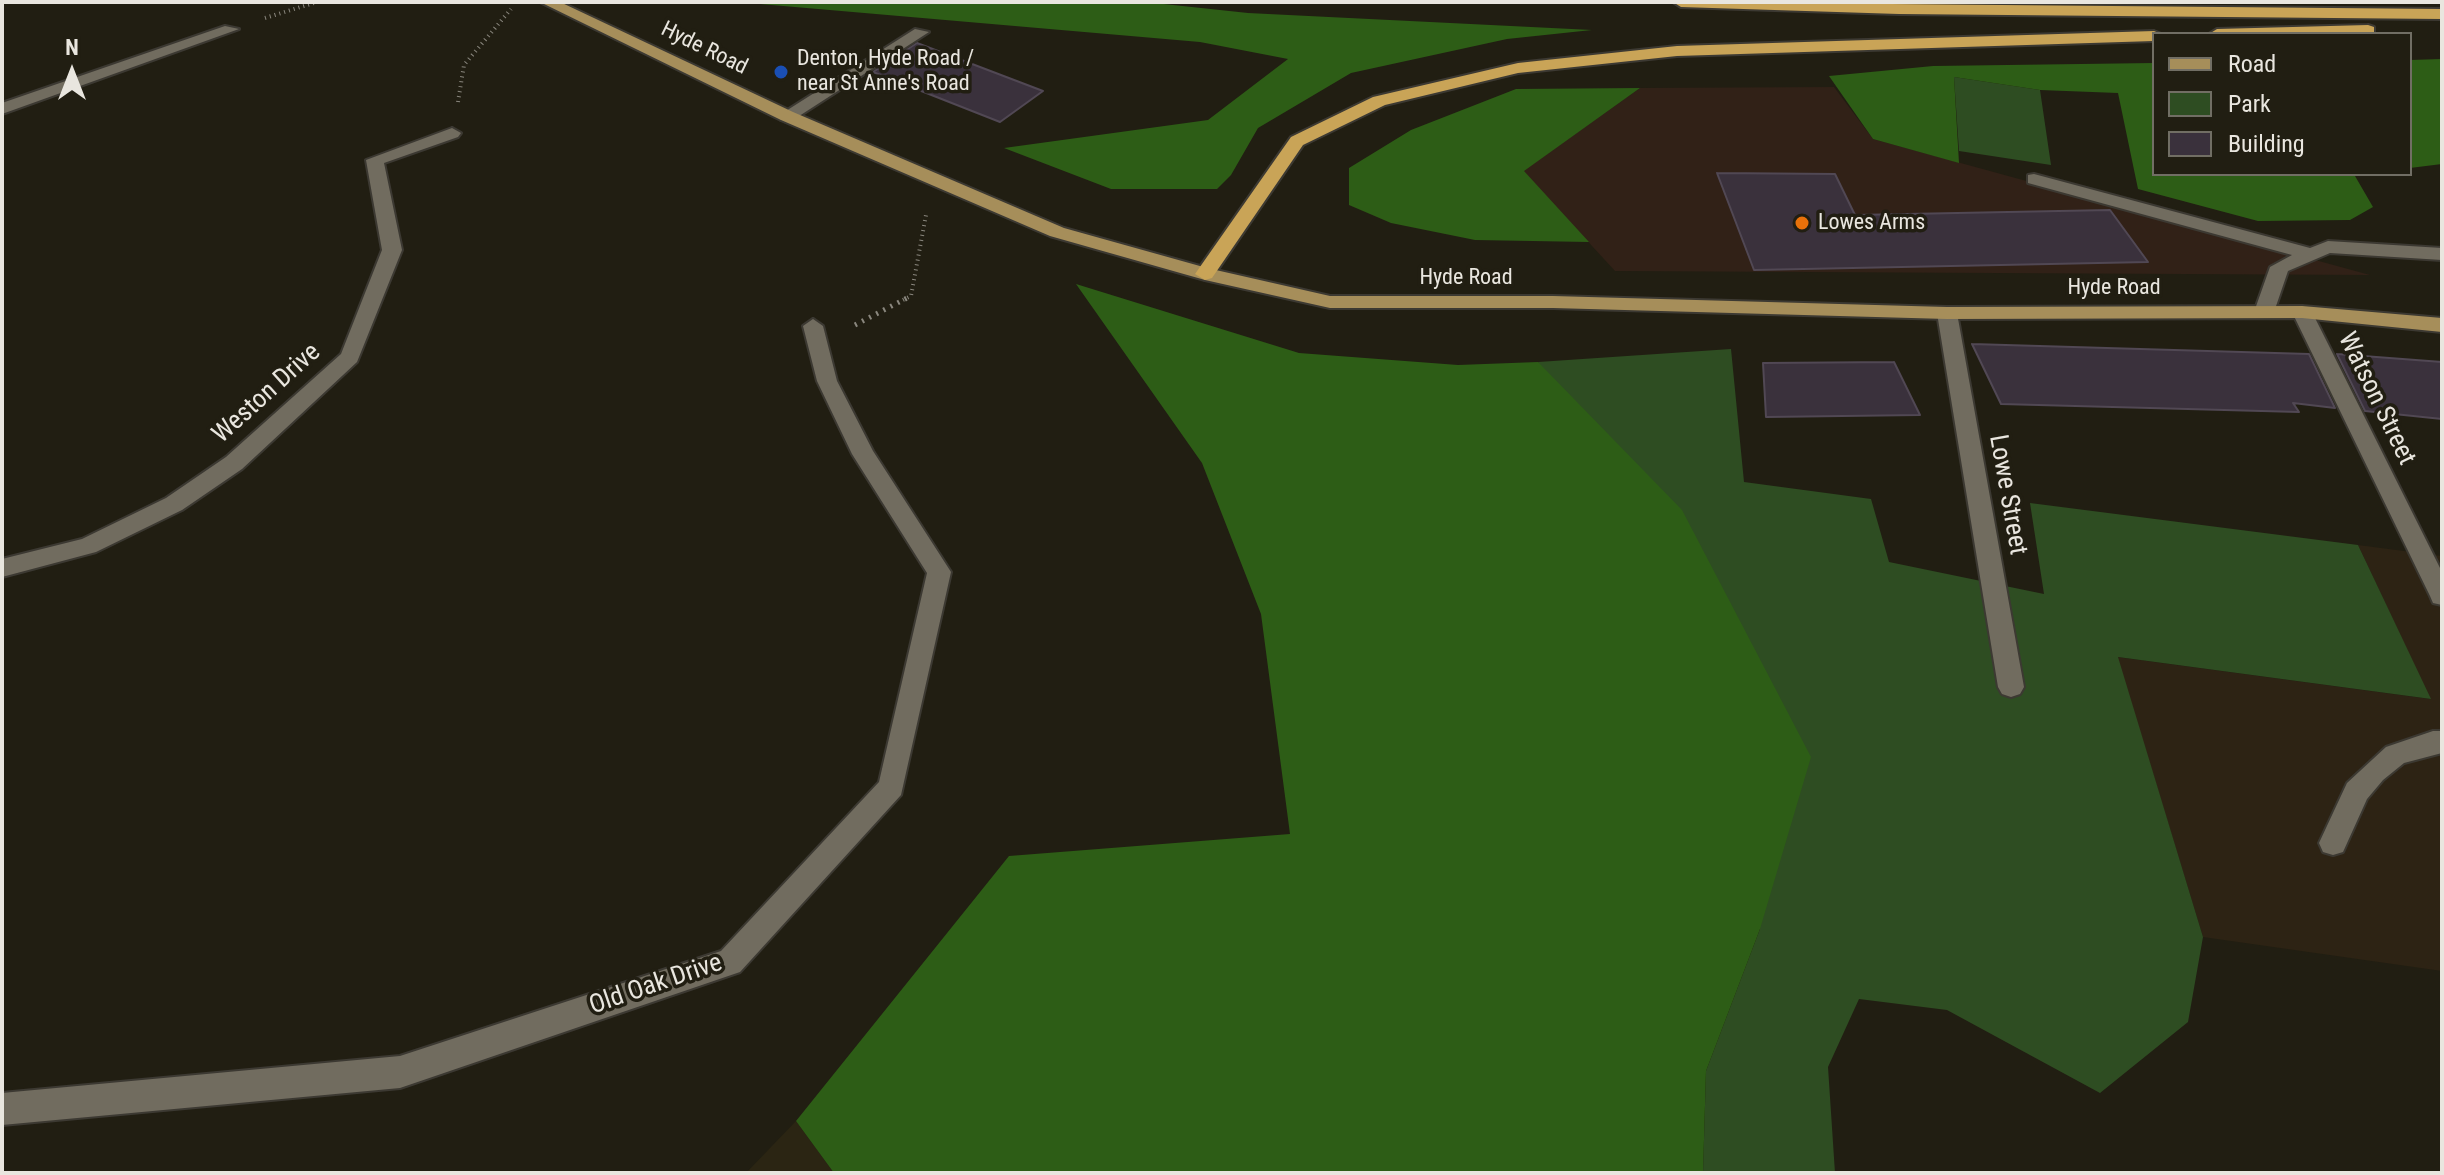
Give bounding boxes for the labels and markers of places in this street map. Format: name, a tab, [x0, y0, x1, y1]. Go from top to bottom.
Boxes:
place label: Denton, Hyde Road / near St Anne's Road	[797, 46, 974, 98]
marker: Denton, Hyde Road / near St Anne's Road	[772, 63, 790, 81]
place label: Lowes Arms	[1818, 210, 1925, 236]
marker: Lowes Arms	[1793, 214, 1811, 232]

